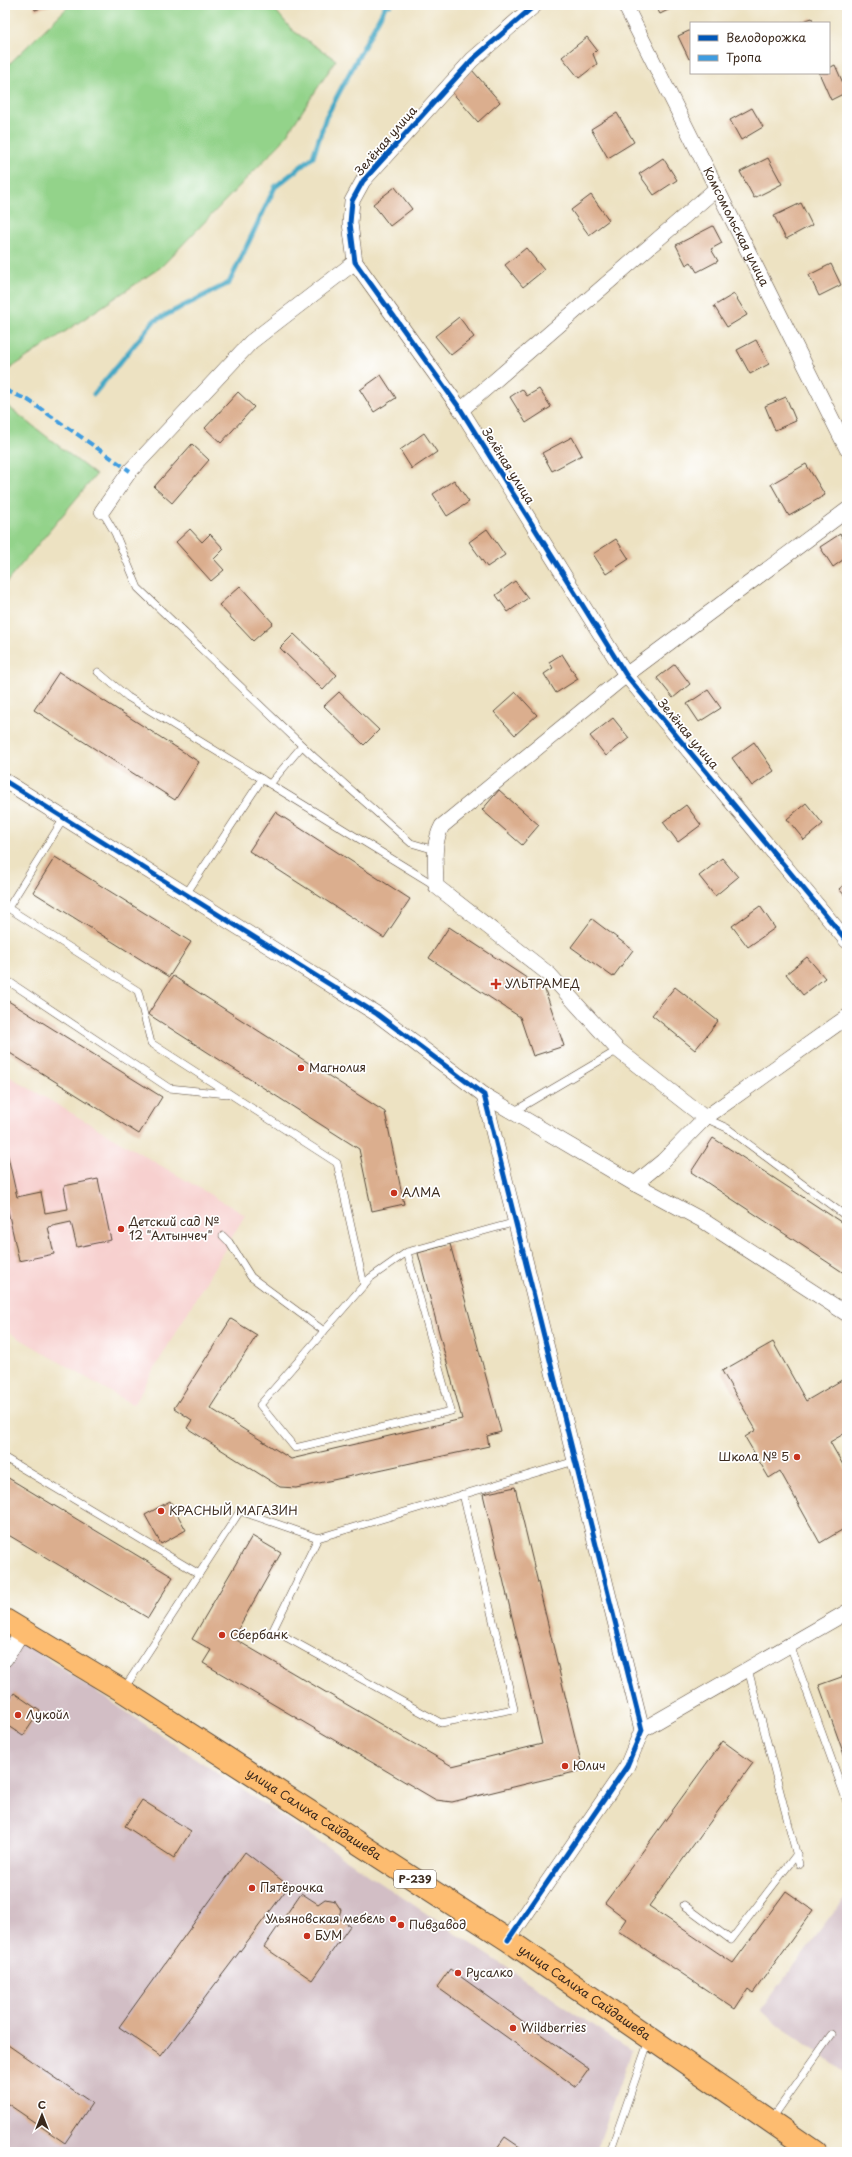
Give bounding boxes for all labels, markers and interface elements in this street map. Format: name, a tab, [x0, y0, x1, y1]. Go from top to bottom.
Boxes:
legend	[690, 22, 830, 74]
text: Велодорожка	[726, 28, 806, 46]
text: Тропа	[726, 48, 762, 66]
street label: Зелёная улица	[350, 101, 421, 179]
street label: Комсомольская улица	[699, 164, 774, 289]
street label: Зелёная улица	[478, 424, 540, 508]
street label: Зелёная улица	[654, 694, 724, 773]
place label: УЛЬТРАМЕД	[505, 974, 580, 992]
marker: УЛЬТРАМЕД	[490, 978, 502, 990]
place label: Магнолия	[309, 1058, 366, 1076]
marker: Магнолия	[296, 1063, 306, 1073]
place label: АЛМА	[402, 1183, 441, 1201]
marker: АЛМА	[389, 1188, 399, 1198]
place label: Детский сад № 12 "Алтынчеч"	[128, 1212, 219, 1244]
marker: Детский сад № 12 "Алтынчеч"	[116, 1224, 126, 1234]
place label: Школа № 5	[718, 1447, 789, 1465]
marker: Школа № 5	[792, 1452, 802, 1462]
place label: КРАСНЫЙ МАГАЗИН	[169, 1501, 298, 1519]
marker: КРАСНЫЙ МАГАЗИН	[156, 1506, 166, 1516]
place label: Сбербанк	[230, 1625, 289, 1643]
marker: Сбербанк	[217, 1630, 227, 1640]
place label: Лукойл	[26, 1705, 69, 1723]
marker: Лукойл	[13, 1710, 23, 1720]
place label: Юлич	[573, 1756, 606, 1774]
marker: Юлич	[560, 1761, 570, 1771]
street label: улица Салиха Сайдашева	[243, 1763, 386, 1864]
road number: Р-239	[394, 1870, 436, 1888]
place label: Пятёрочка	[260, 1878, 324, 1896]
marker: Пятёрочка	[247, 1883, 257, 1893]
place label: Ульяновская мебель	[265, 1909, 385, 1927]
marker: Ульяновская мебель	[388, 1914, 398, 1924]
place label: Пивзавод	[409, 1915, 466, 1933]
marker: Пивзавод	[396, 1920, 406, 1930]
place label: БУМ	[315, 1926, 342, 1944]
marker: БУМ	[302, 1931, 312, 1941]
street label: улица Салиха Сайдашева	[515, 1940, 655, 2044]
place label: Русалко	[466, 1963, 514, 1981]
marker: Русалко	[453, 1968, 463, 1978]
place label: Wildberries	[521, 2018, 587, 2036]
marker: Wildberries	[508, 2023, 518, 2033]
north arrow	[22, 2095, 62, 2135]
text: С	[38, 2096, 46, 2113]

